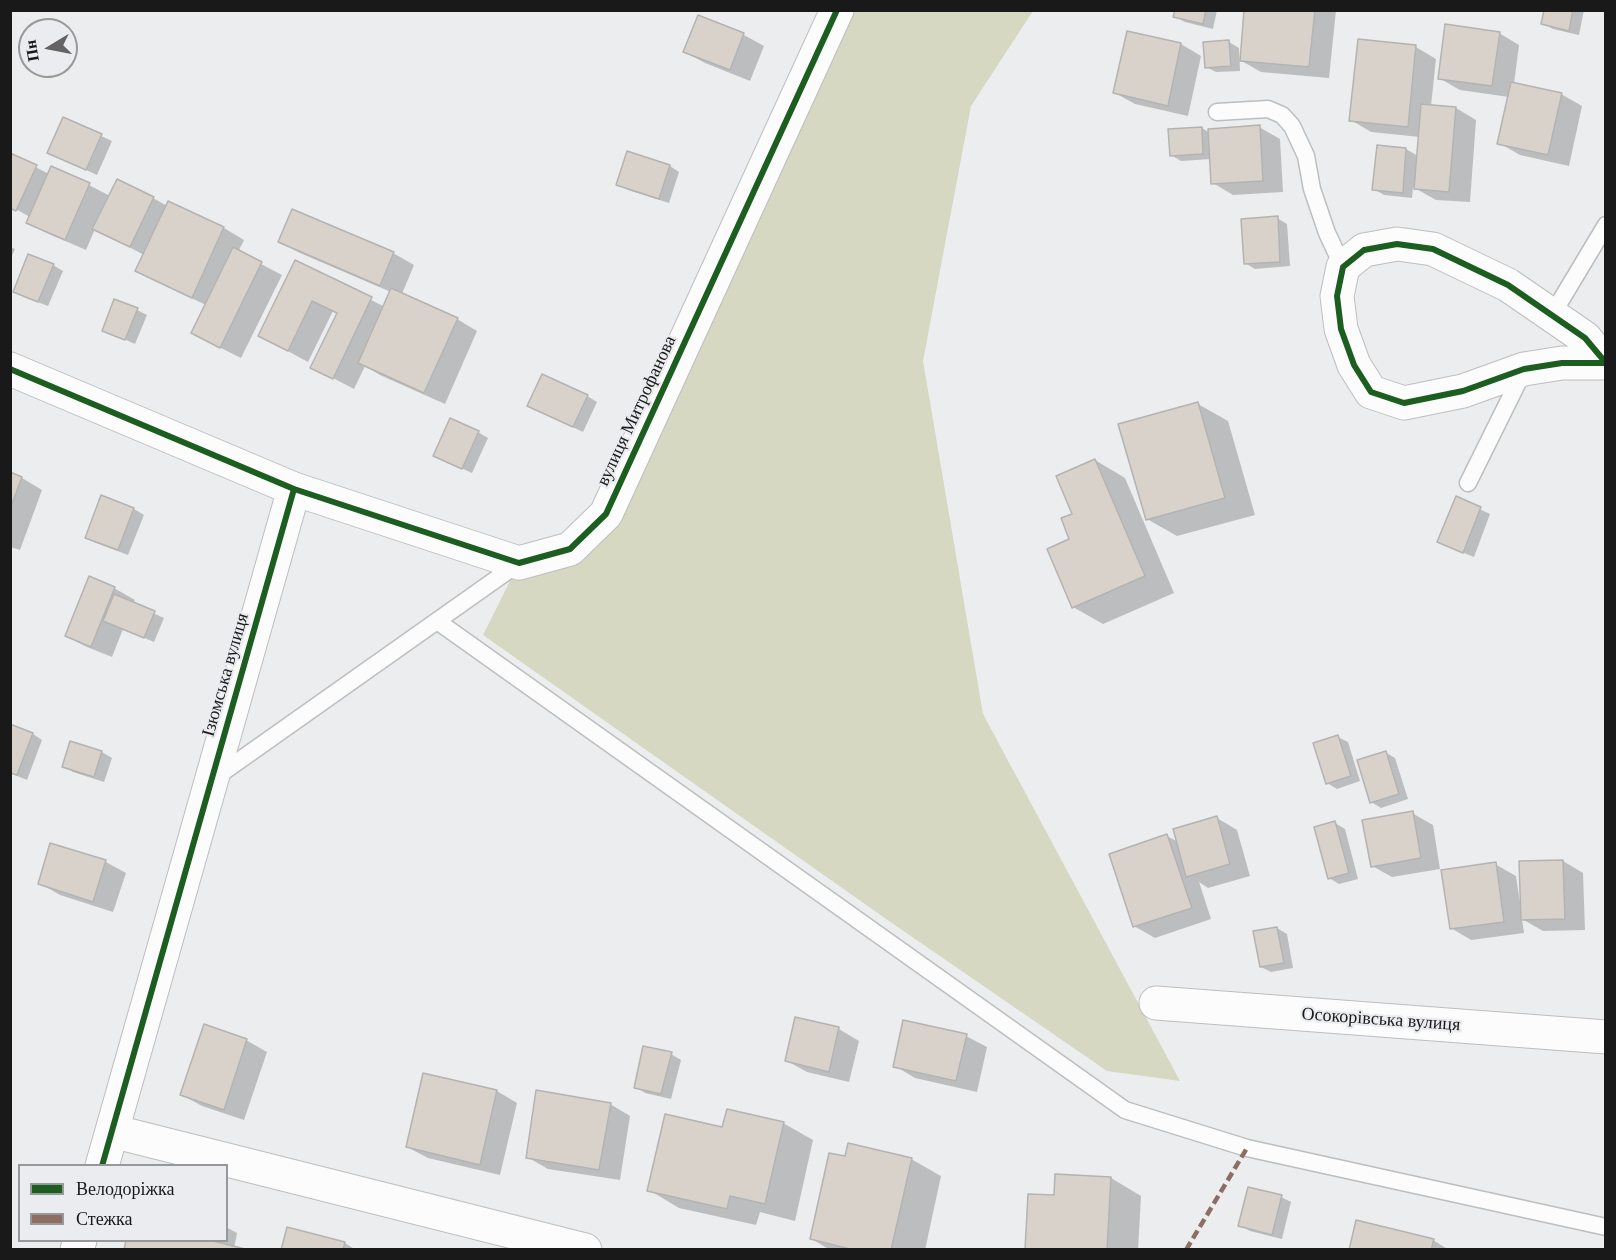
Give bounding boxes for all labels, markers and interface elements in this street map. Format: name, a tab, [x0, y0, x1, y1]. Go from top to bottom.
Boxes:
north arrow	[18, 18, 78, 78]
text: Пн	[21, 39, 42, 63]
street label: вулиця Митрофанова	[593, 332, 681, 490]
street label: Ізюмська вулиця	[198, 611, 254, 739]
street label: Осокорівська вулиця	[1301, 1004, 1461, 1036]
legend	[18, 1164, 228, 1242]
text: Велодоріжка	[76, 1179, 175, 1199]
text: Стежка	[76, 1209, 133, 1229]

